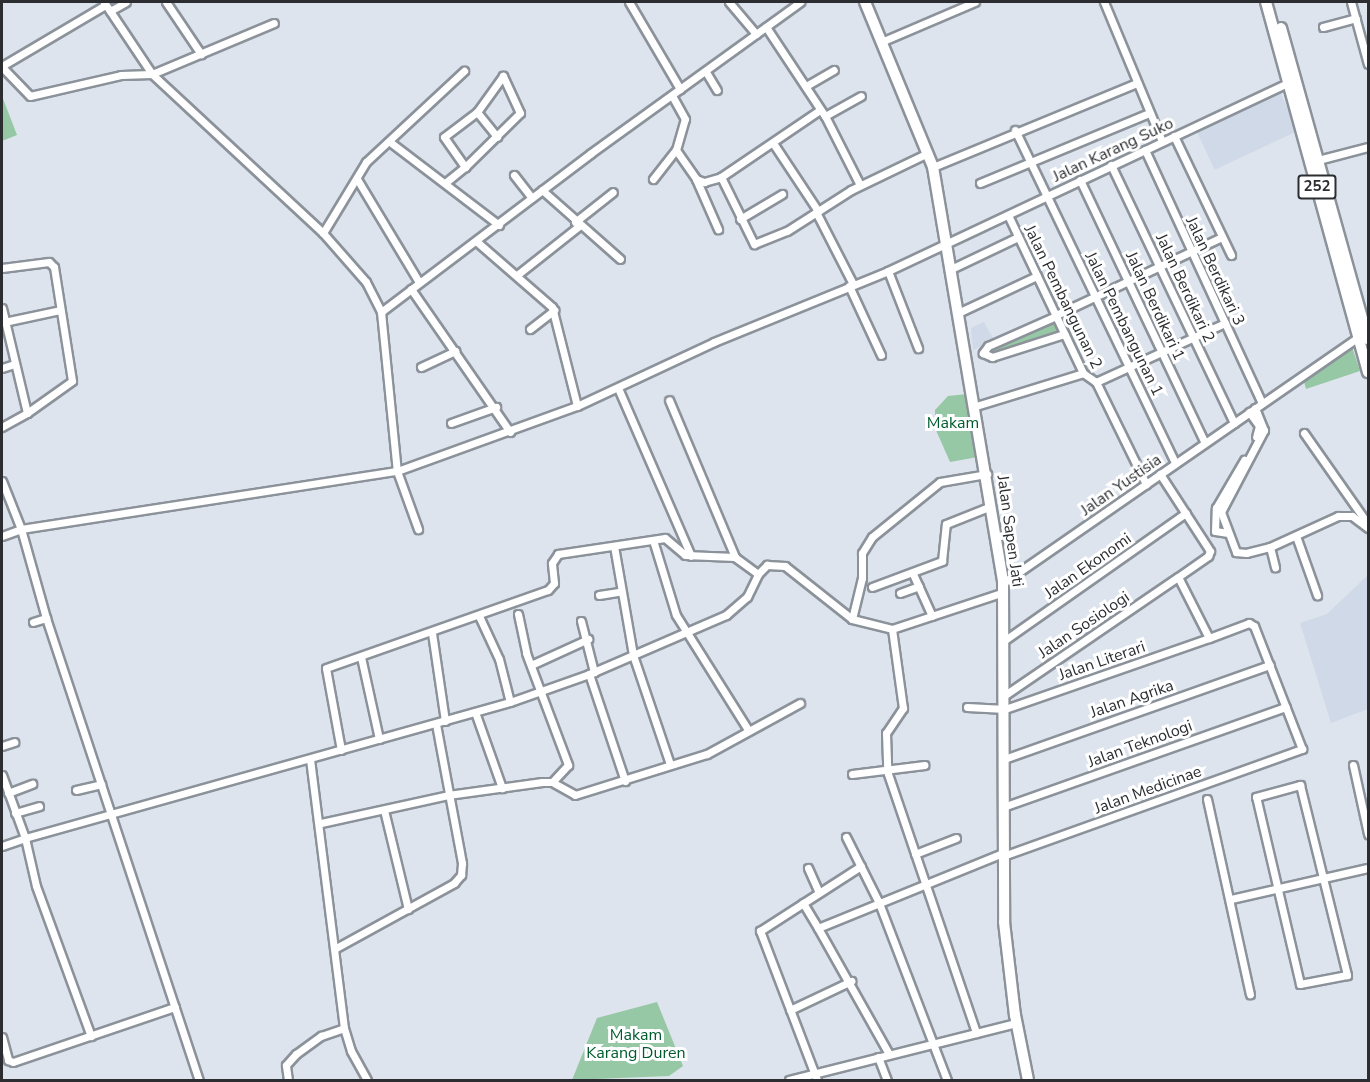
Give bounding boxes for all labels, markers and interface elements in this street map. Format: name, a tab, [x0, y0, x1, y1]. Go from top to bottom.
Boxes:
street label: Jalan Karang Suko	[1050, 114, 1176, 186]
road number: 252	[1298, 175, 1336, 199]
street label: Jalan Berdikari 3	[1181, 214, 1249, 328]
street label: Jalan Pembangunan 2	[1020, 222, 1106, 372]
street label: Jalan Berdikari 2	[1151, 231, 1219, 345]
street label: Jalan Pembangunan 1	[1081, 249, 1167, 399]
street label: Jalan Berdikari 1	[1121, 249, 1189, 363]
park label: Makam	[927, 413, 979, 433]
street label: Jalan Yustisia	[1077, 450, 1165, 520]
street label: Jalan Sapen Jati	[993, 474, 1027, 588]
street label: Jalan Ekonomi	[1041, 529, 1135, 603]
street label: Jalan Sosiologi	[1035, 587, 1133, 663]
street label: Jalan Literari	[1056, 637, 1148, 685]
street label: Jalan Agrika	[1088, 676, 1176, 722]
street label: Jalan Teknologi	[1085, 716, 1195, 772]
street label: Jalan Medicinae	[1092, 762, 1204, 818]
park label: Makam Karang Duren	[586, 1025, 686, 1063]

